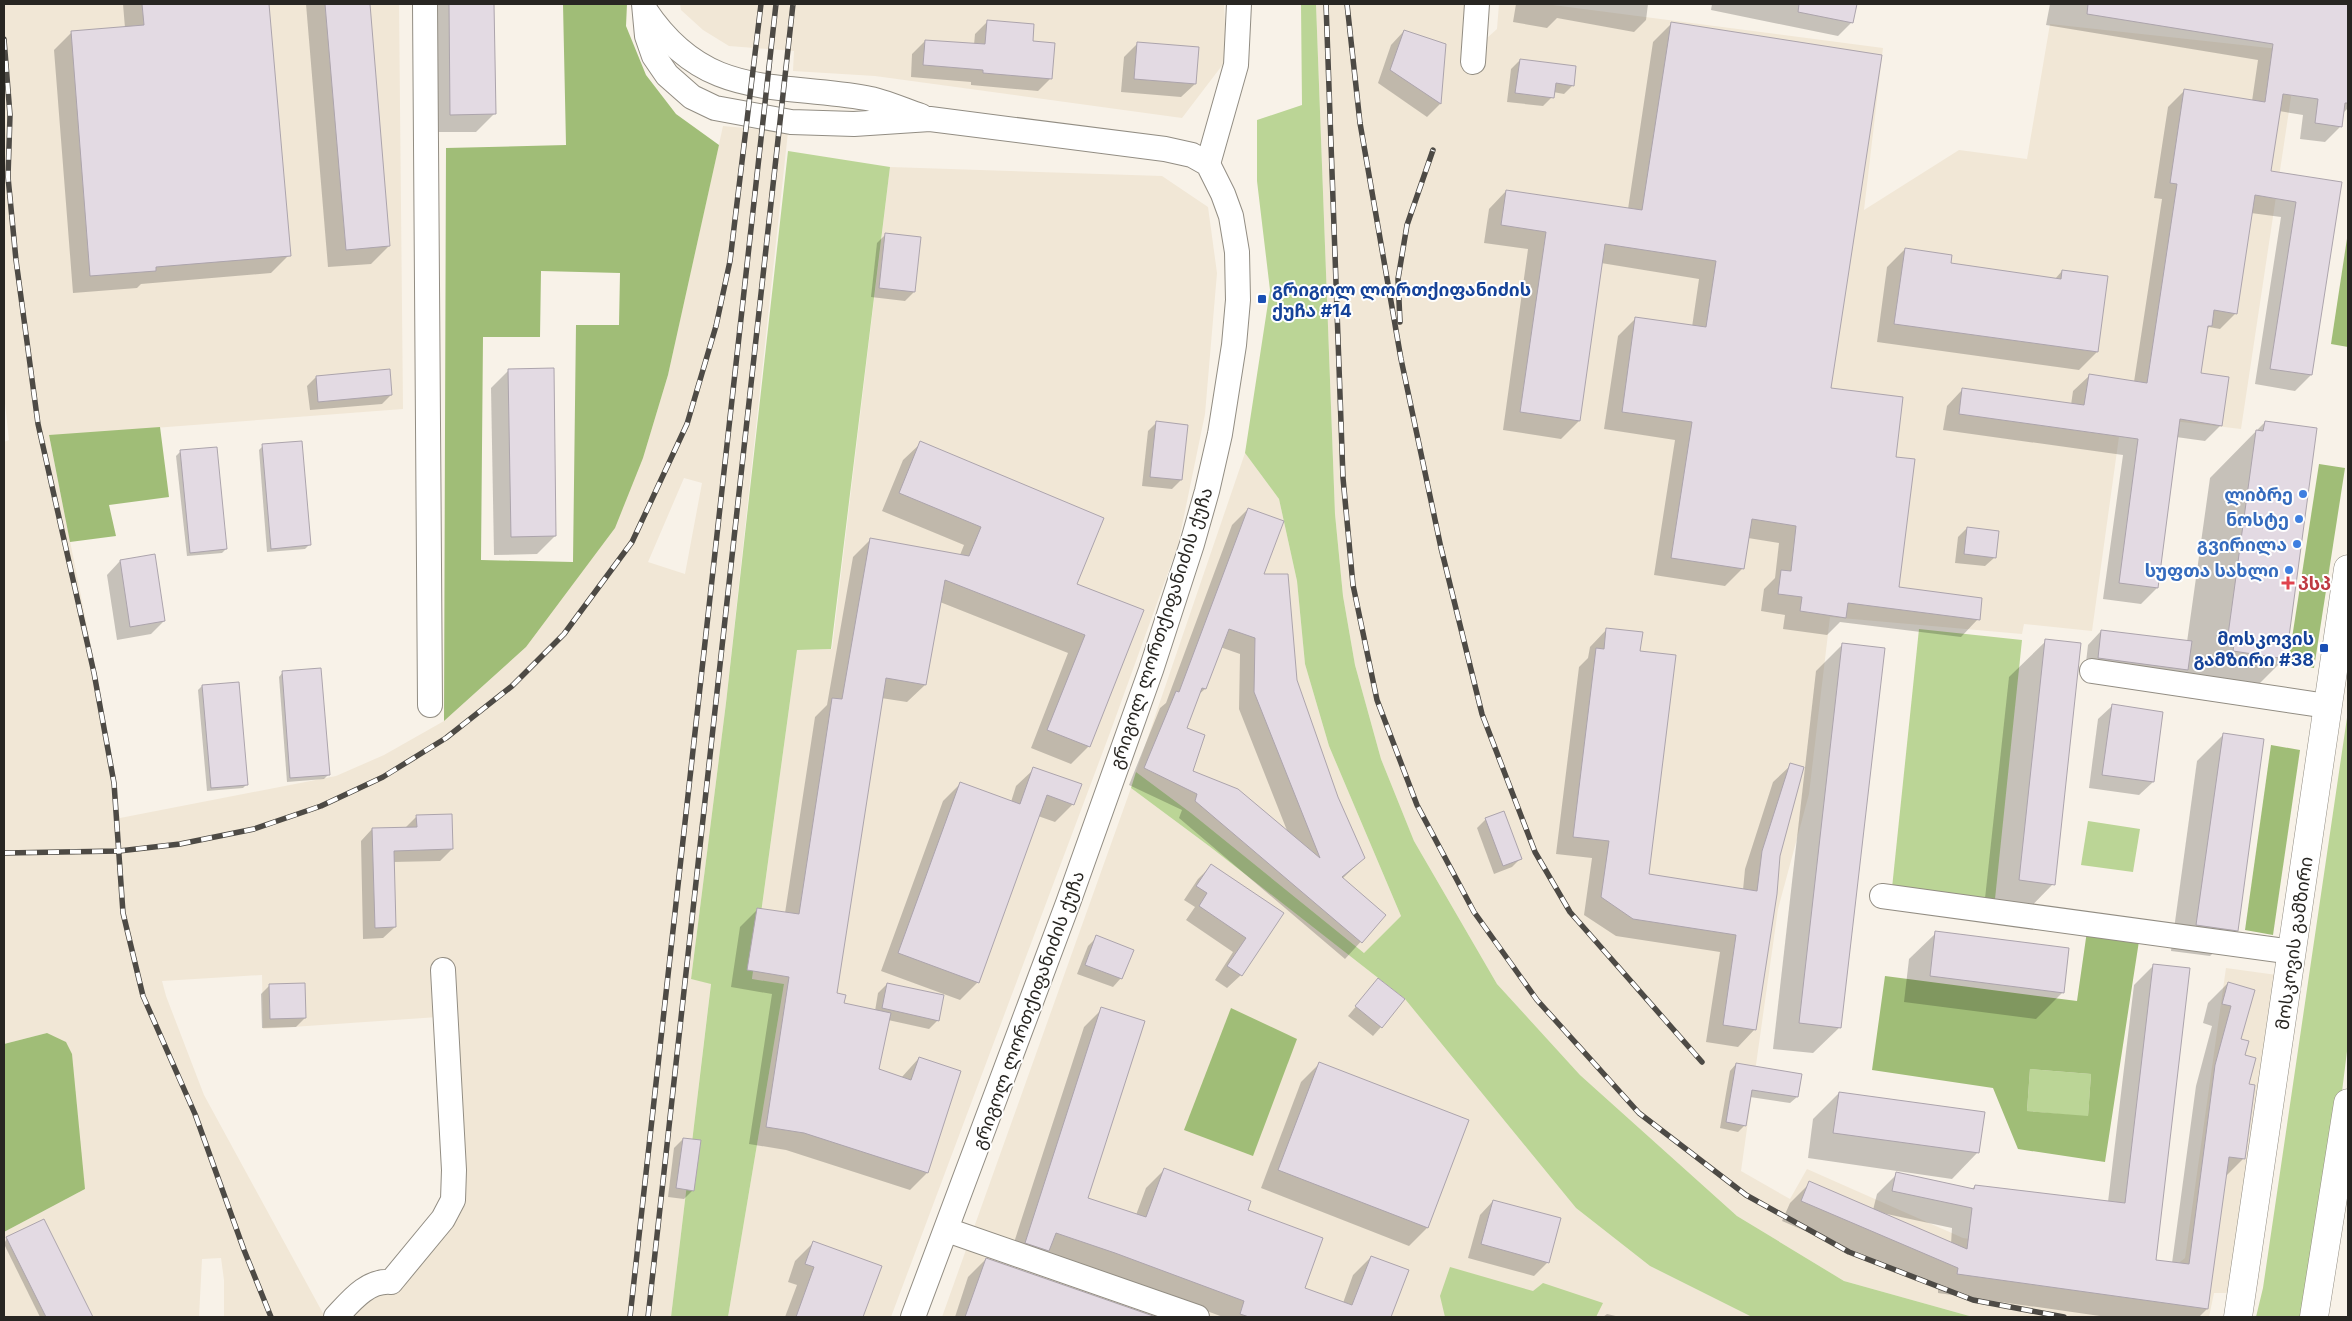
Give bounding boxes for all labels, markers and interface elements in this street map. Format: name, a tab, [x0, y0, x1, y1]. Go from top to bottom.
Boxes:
place label: გრიგოლ ლორთქიფანიძის ქუჩა #14	[1272, 279, 1531, 321]
marker: გრიგოლ ლორთქიფანიძის ქუჩა #14	[1256, 293, 1268, 305]
street label: გრიგოლ ლორთქიფანიძის ქუჩა	[1105, 484, 1218, 772]
place label: ლიბრე	[2224, 484, 2293, 506]
marker: ლიბრე	[2297, 488, 2309, 500]
place label: ნოსტე	[2226, 509, 2289, 530]
marker: ნოსტე	[2293, 513, 2305, 525]
place label: გვირილა	[2197, 534, 2287, 556]
marker: გვირილა	[2291, 538, 2303, 550]
place label: სუფთა სახლი	[2145, 560, 2279, 582]
marker: სუფთა სახლი	[2283, 564, 2295, 576]
place label: პსპ	[2298, 573, 2331, 594]
marker: პსპ	[2282, 577, 2294, 589]
place label: მოსკოვის გამზირი #38	[2193, 628, 2314, 670]
marker: მოსკოვის გამზირი #38	[2318, 642, 2330, 654]
street label: მოსკოვის გამზირი	[2271, 855, 2318, 1031]
street label: გრიგოლ ლორთქიფანიძის ქუჩა	[968, 868, 1089, 1153]

